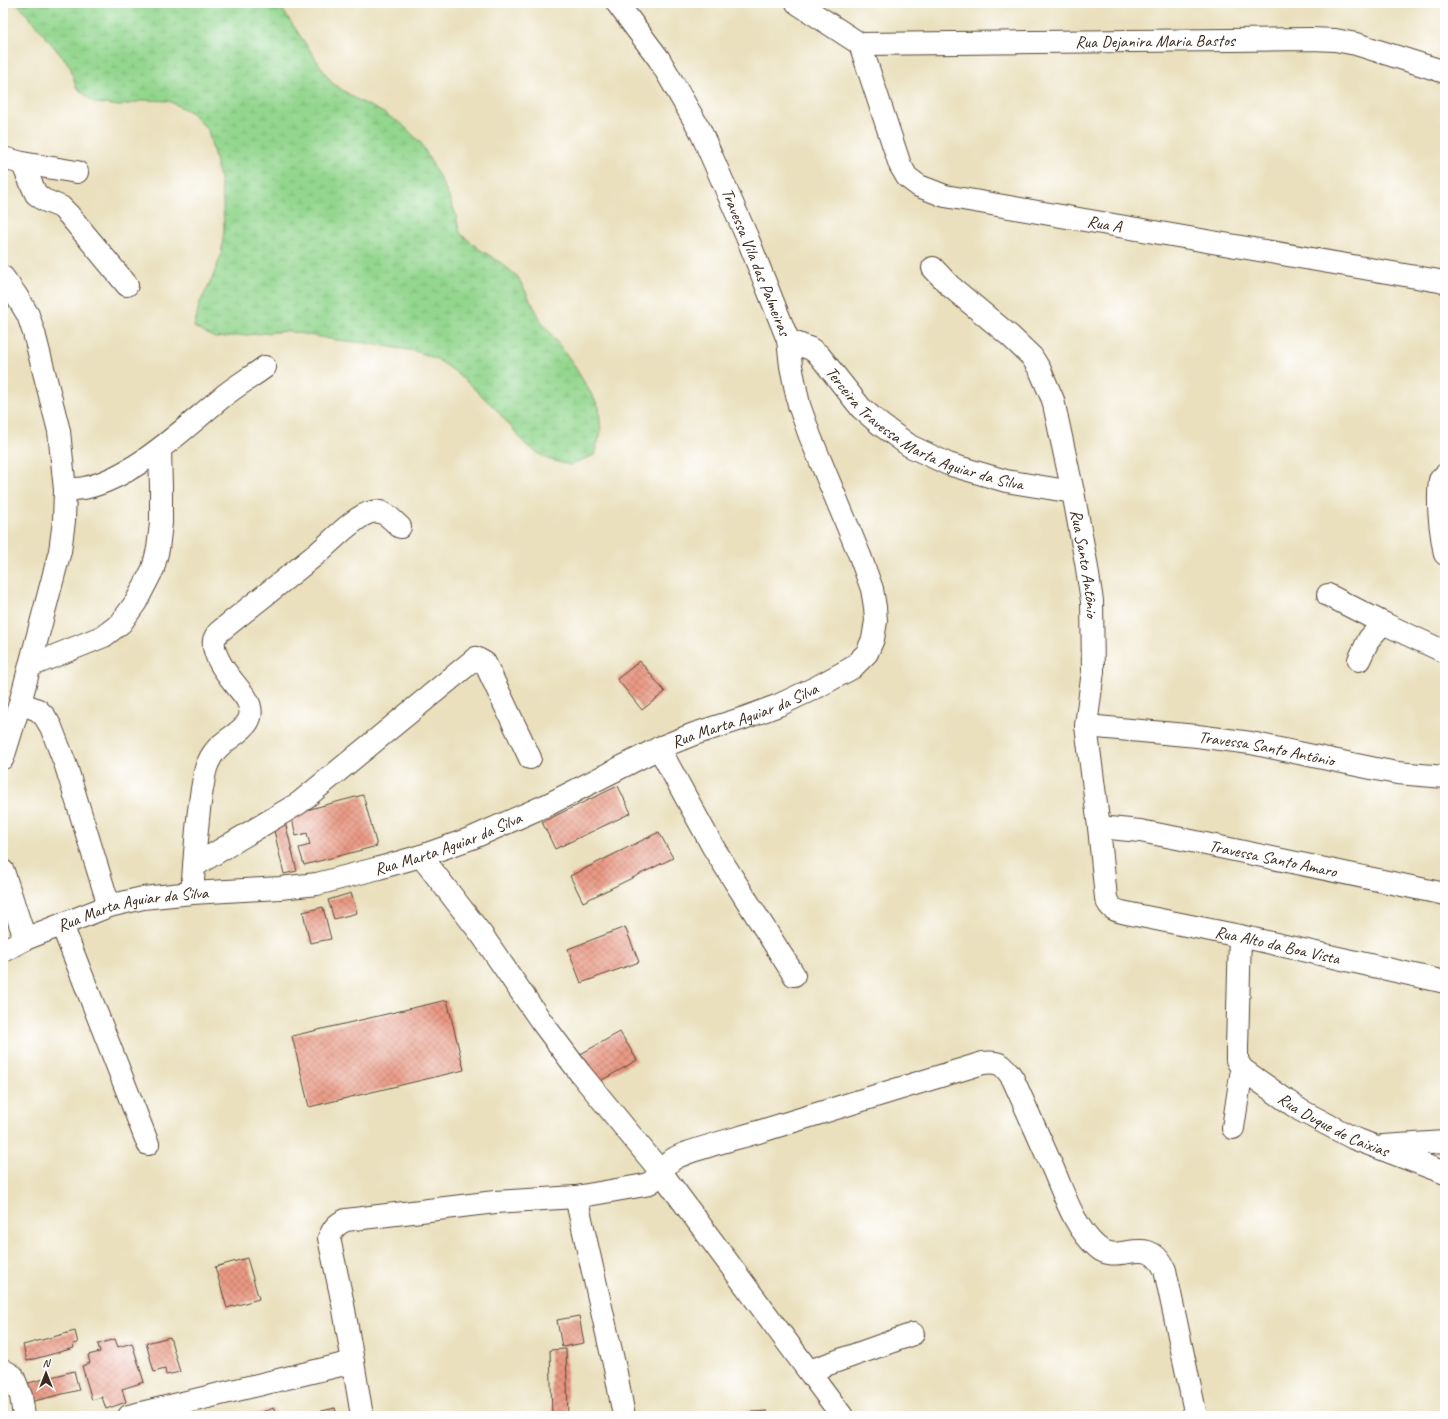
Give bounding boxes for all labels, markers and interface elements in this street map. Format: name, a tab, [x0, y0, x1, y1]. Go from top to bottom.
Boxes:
street label: Rua Dejanira Maria Bastos	[1075, 29, 1237, 52]
street label: Travessa Vila das Palmeiras	[717, 185, 796, 340]
street label: Rua A	[1086, 210, 1125, 237]
street label: Terceira Travessa Marta Aguiar da Silva	[821, 362, 1027, 495]
street label: Rua Santo Antônio	[1066, 508, 1103, 620]
street label: Rua Marta Aguiar da Silva	[668, 677, 823, 752]
street label: Travessa Santo Antônio	[1198, 726, 1338, 771]
street label: Rua Marta Aguiar da Silva	[372, 806, 526, 879]
street label: Travessa Santo Amaro	[1207, 835, 1340, 882]
street label: Rua Marta Aguiar da Silva	[54, 882, 210, 936]
street label: Rua Alto da Boa Vista	[1213, 921, 1343, 969]
street label: Rua Duque de Caixias	[1274, 1088, 1394, 1162]
north arrow	[26, 1353, 66, 1393]
text: N	[43, 1356, 52, 1370]

